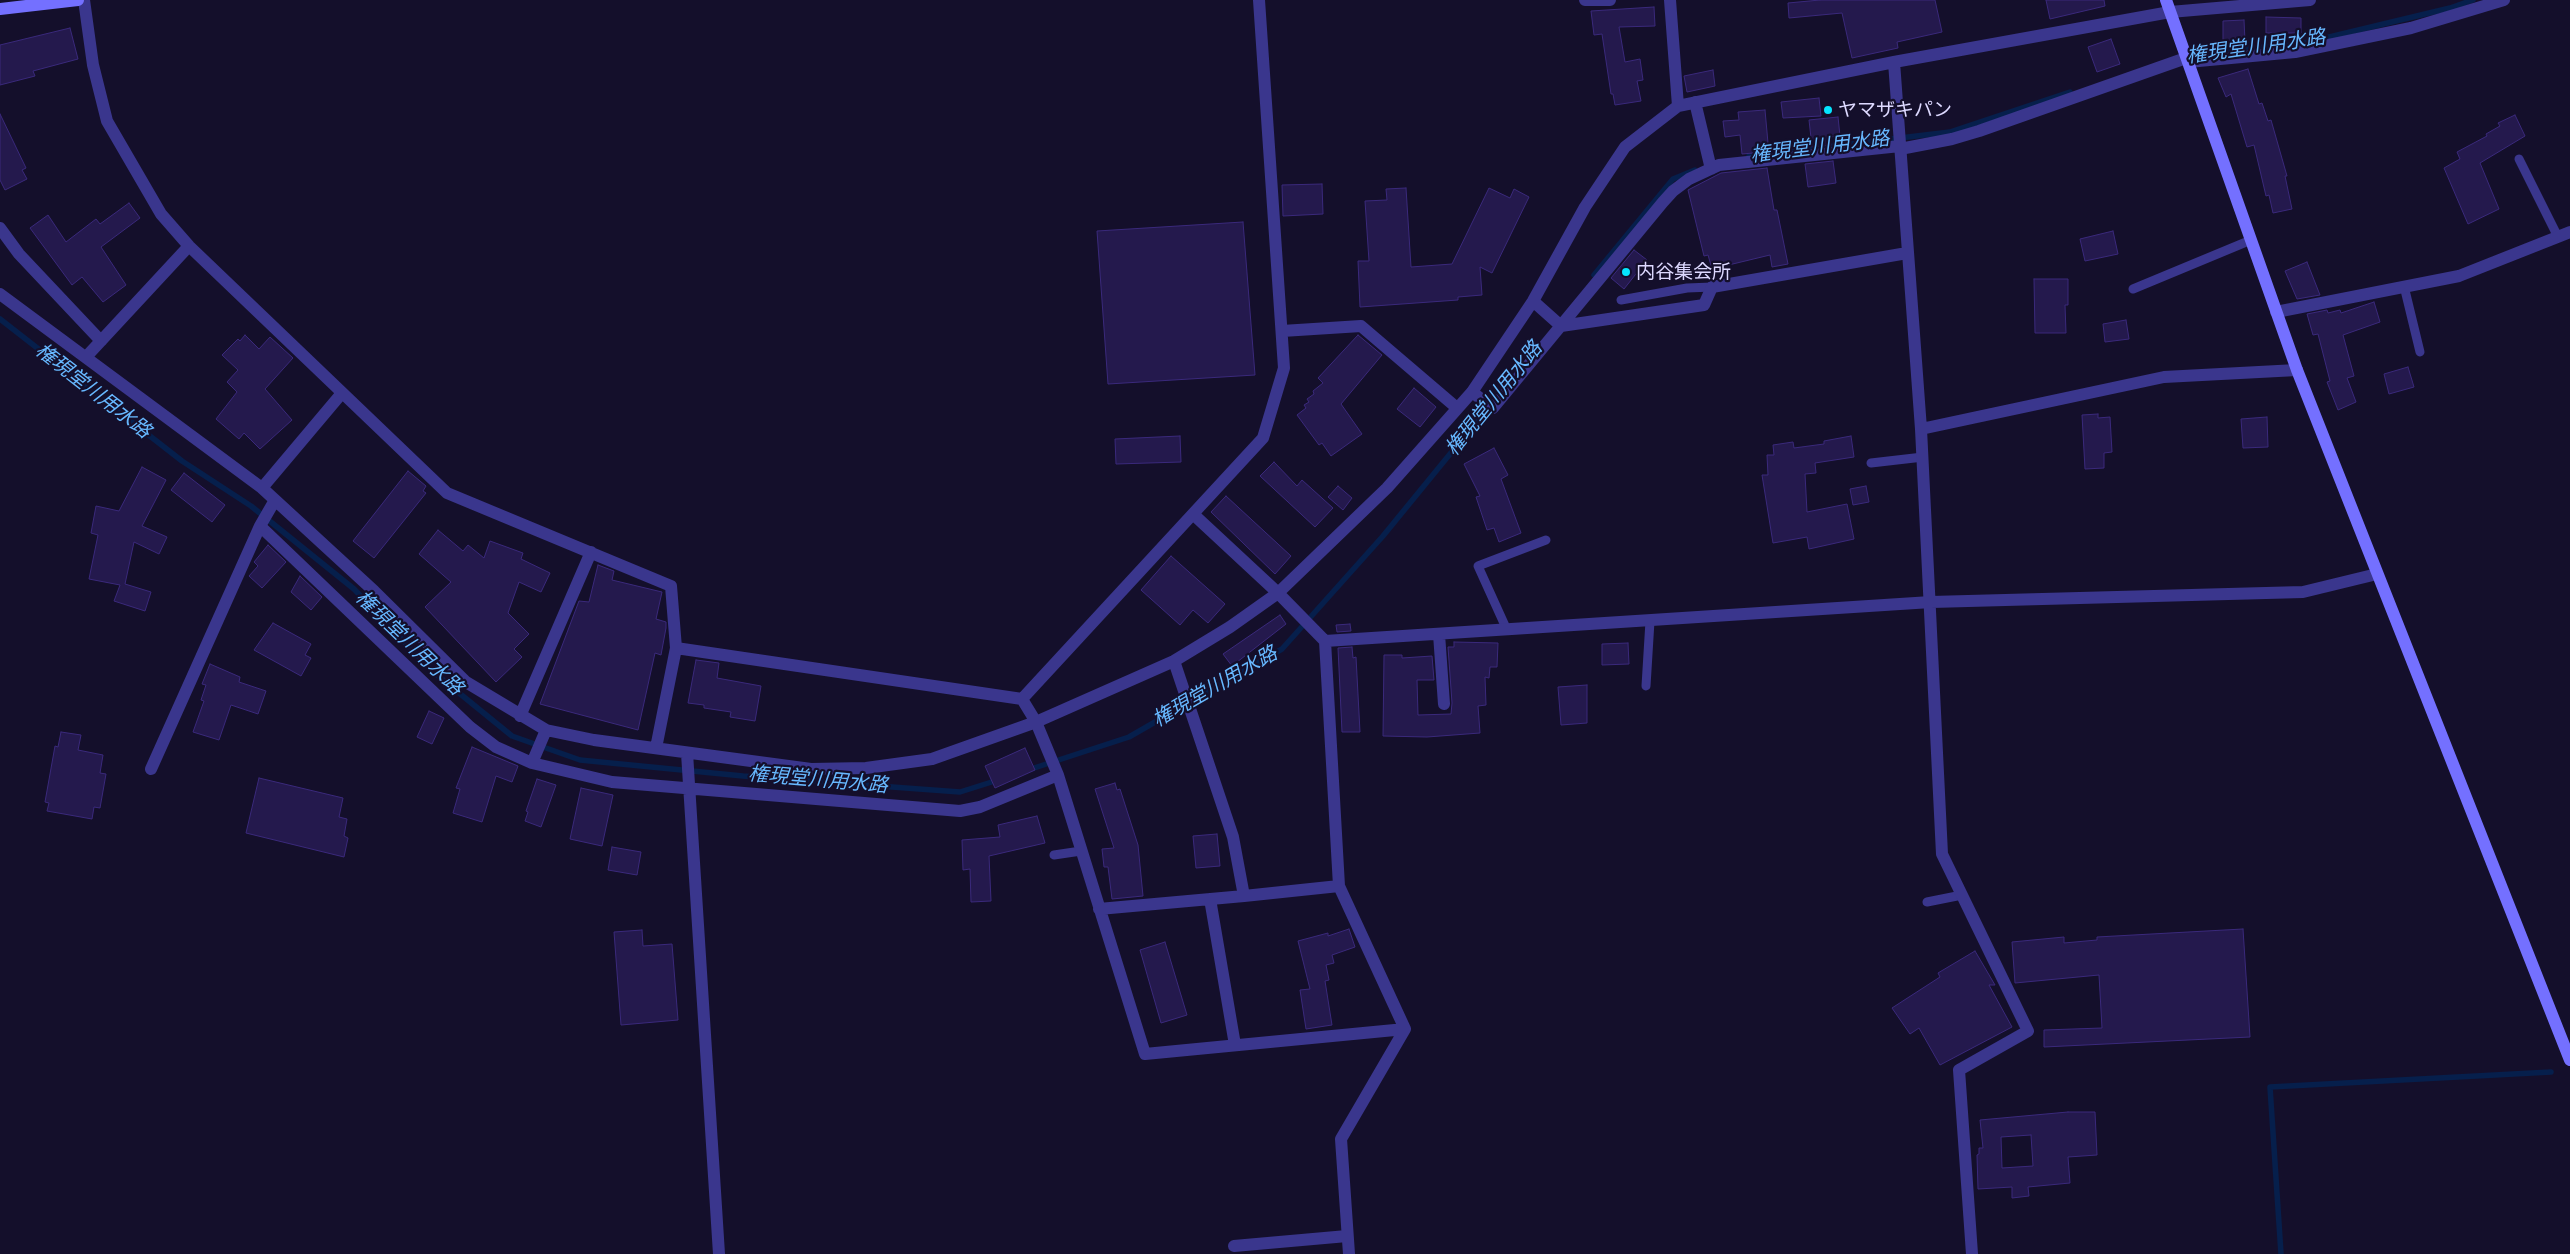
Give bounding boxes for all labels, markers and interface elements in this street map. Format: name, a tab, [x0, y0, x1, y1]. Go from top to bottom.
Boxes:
water label: 権現堂川用水路	[2185, 25, 2327, 69]
place label: ヤマザキパン	[1838, 99, 1952, 121]
marker: ヤマザキパン	[1822, 104, 1834, 116]
water label: 権現堂川用水路	[1749, 127, 1891, 167]
place label: 内谷集会所	[1636, 261, 1731, 283]
marker: 内谷集会所	[1620, 266, 1632, 278]
water label: 権現堂川用水路	[1441, 337, 1547, 461]
water label: 権現堂川用水路	[30, 338, 156, 444]
water label: 権現堂川用水路	[350, 586, 468, 700]
water label: 権現堂川用水路	[1148, 642, 1282, 732]
water label: 権現堂川用水路	[747, 762, 889, 798]

